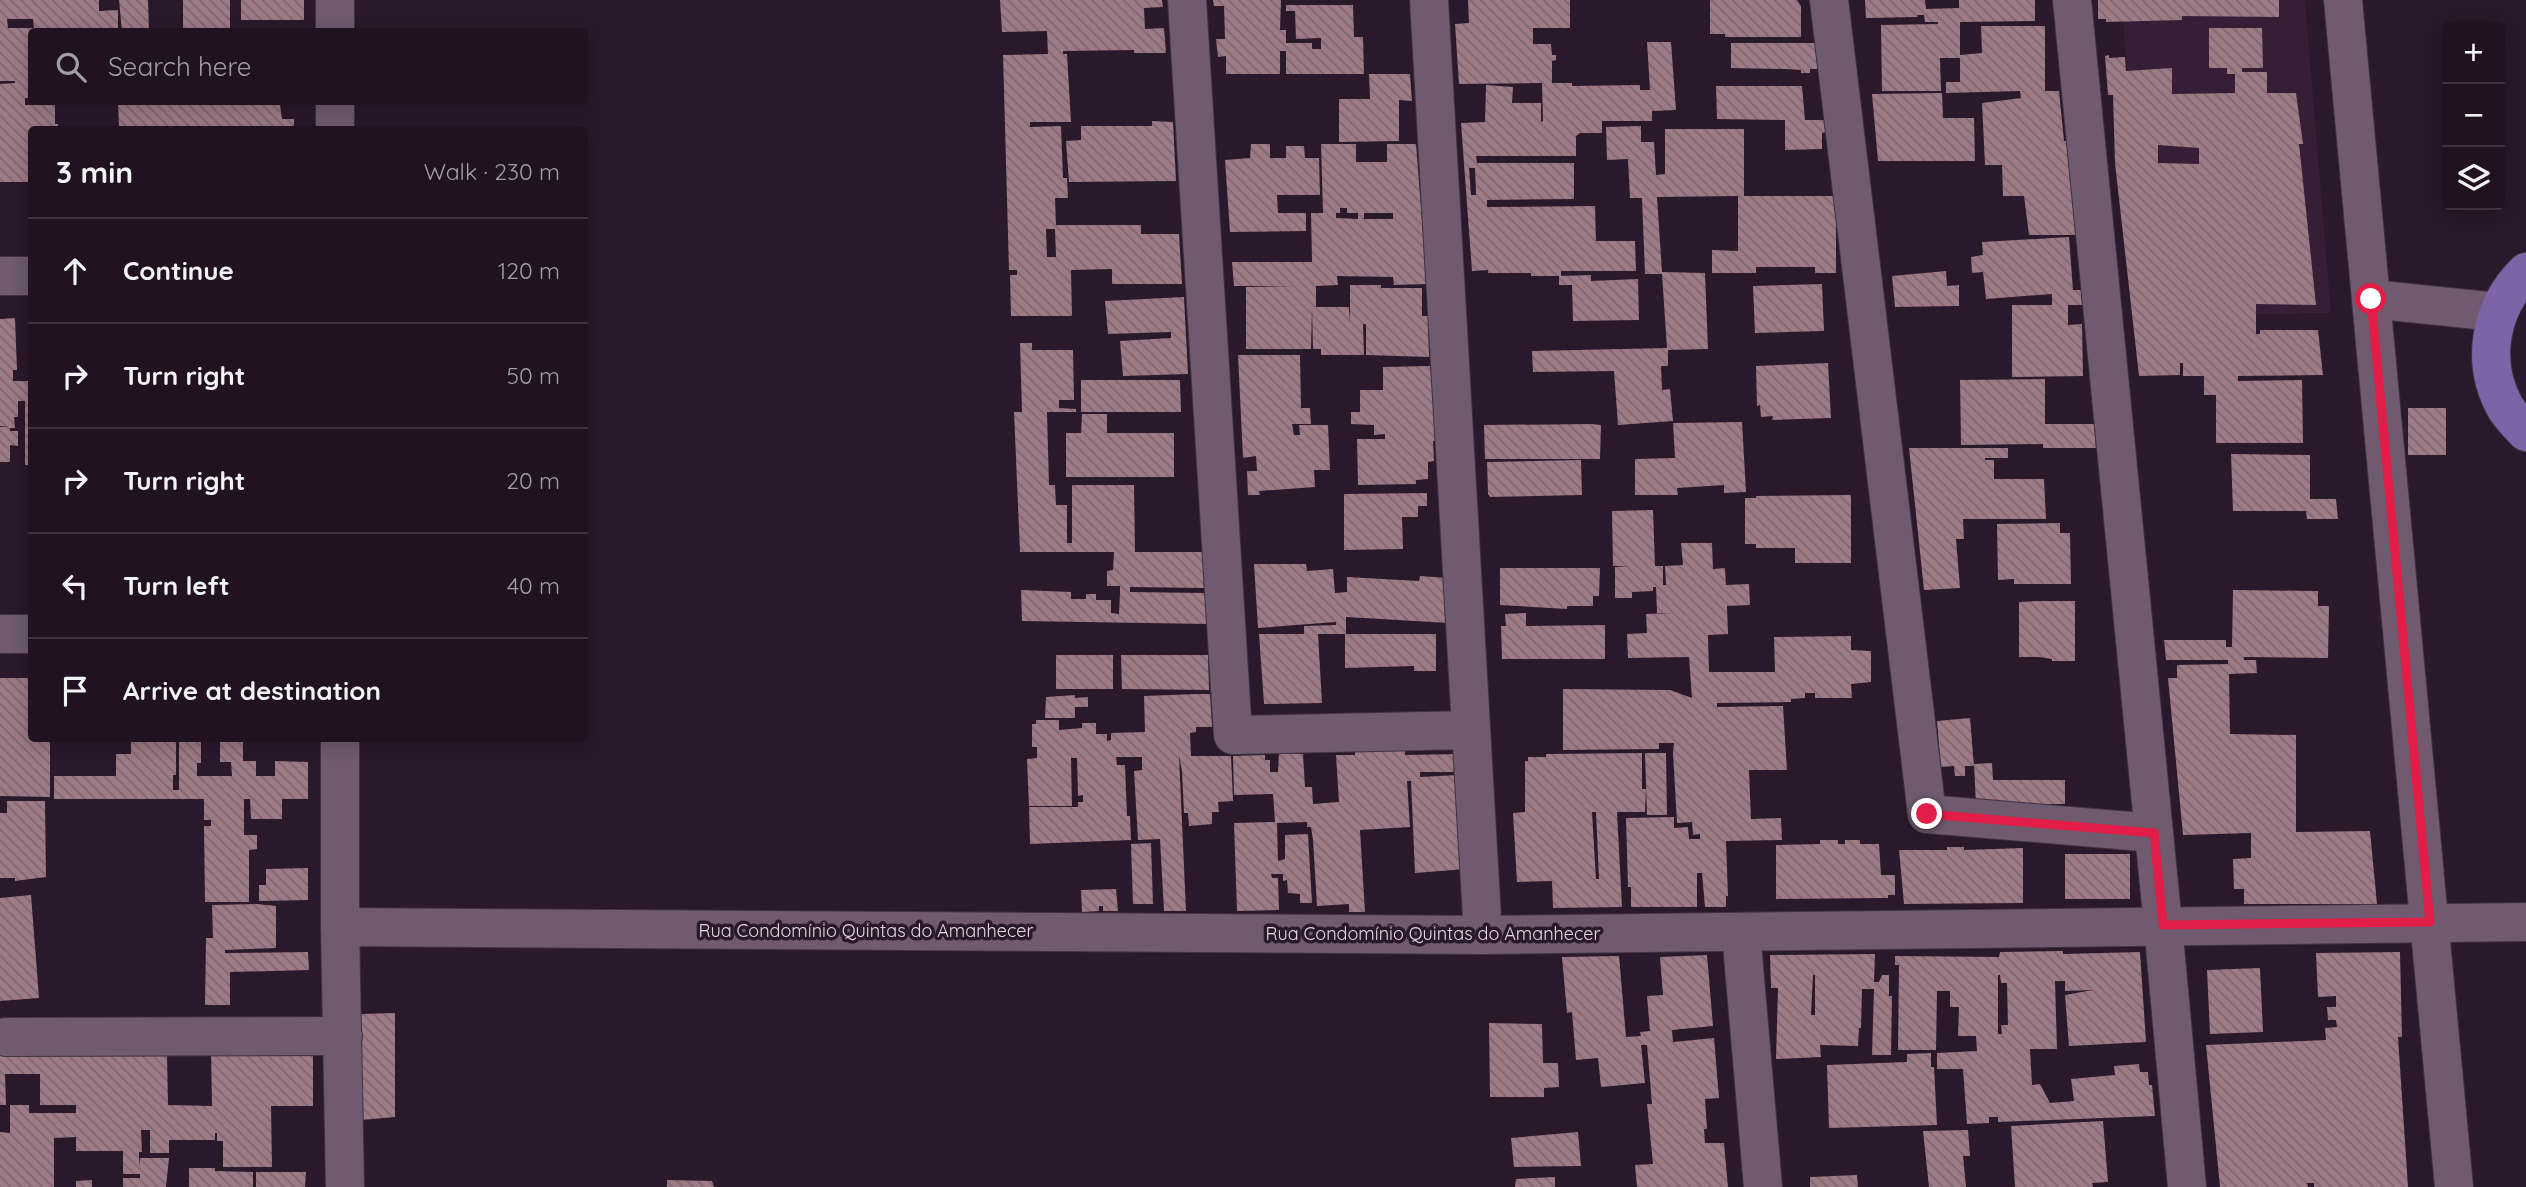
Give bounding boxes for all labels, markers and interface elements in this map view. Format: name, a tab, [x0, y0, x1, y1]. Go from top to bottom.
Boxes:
map controls	[2442, 21, 2505, 210]
button: +	[2442, 21, 2505, 84]
search box	[28, 28, 588, 105]
icon: search	[52, 48, 90, 86]
text: Search here	[108, 50, 252, 83]
button: −	[2442, 84, 2505, 147]
button: layers	[2442, 147, 2505, 210]
text: 3 min	[56, 153, 133, 191]
text: Walk · 230 m	[424, 157, 560, 186]
icon: ahead	[56, 252, 94, 290]
text: Continue	[123, 254, 234, 287]
text: 120 m	[498, 256, 560, 285]
route start	[2355, 283, 2386, 314]
icon: right	[56, 357, 94, 395]
text: Turn right	[123, 359, 245, 392]
text: 50 m	[507, 361, 560, 390]
icon: right	[56, 462, 94, 500]
text: Turn right	[123, 464, 245, 497]
text: 20 m	[506, 466, 560, 495]
icon: left	[56, 567, 94, 605]
text: Turn left	[123, 569, 230, 602]
text: 40 m	[507, 571, 560, 600]
icon: arrive	[56, 672, 94, 710]
text: Arrive at destination	[123, 674, 381, 707]
route end	[1911, 798, 1942, 829]
street label: Rua Condomínio Quintas do Amanhecer	[699, 919, 1033, 942]
street label: Rua Condomínio Quintas do Amanhecer	[1266, 922, 1600, 945]

